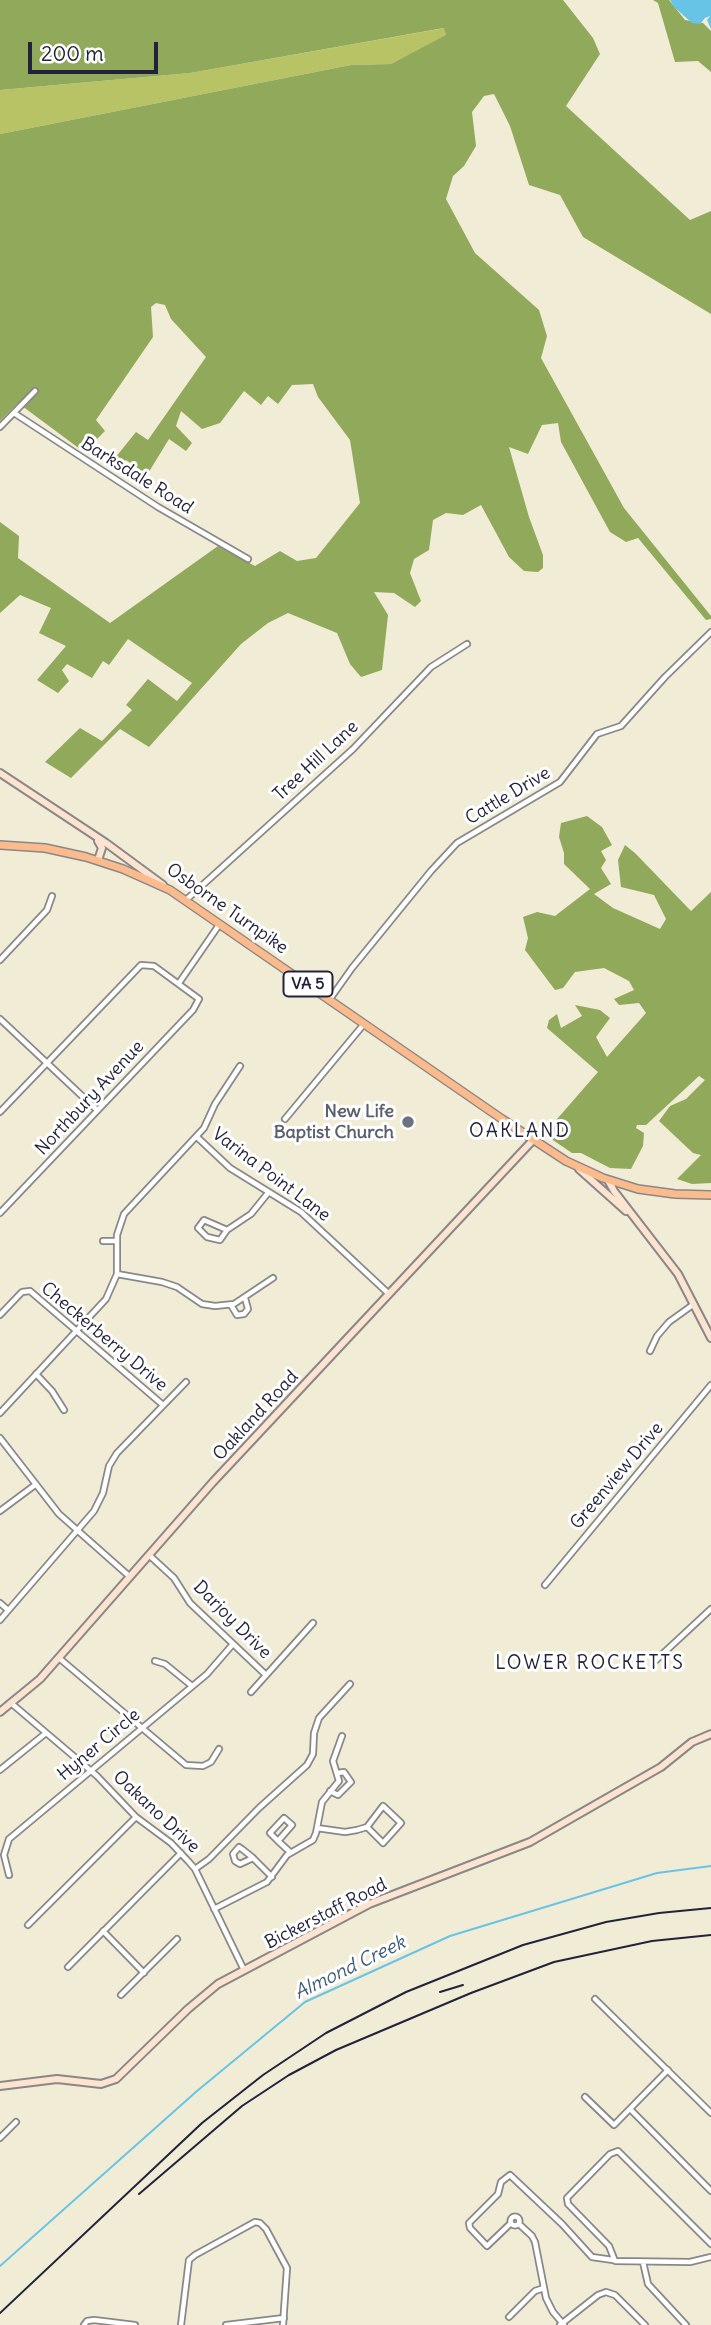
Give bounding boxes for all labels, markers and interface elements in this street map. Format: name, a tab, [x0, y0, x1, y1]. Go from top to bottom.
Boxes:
scale bar	[32, 28, 161, 72]
text: 200 m	[41, 40, 104, 67]
street label: Barksdale Road	[77, 433, 197, 519]
street label: Tree Hill Lane	[269, 716, 363, 806]
street label: Cattle Drive	[462, 762, 554, 830]
street label: Osborne Turnpike	[162, 859, 292, 959]
road number: VA 5	[284, 972, 332, 996]
street label: Northbury Avenue	[31, 1036, 149, 1160]
place label: New Life Baptist Church	[274, 1101, 394, 1144]
marker: New Life Baptist Church	[400, 1114, 416, 1130]
district label: OAKLAND	[470, 1121, 570, 1143]
street label: Varina Point Lane	[208, 1124, 334, 1226]
street label: Checkerberry Drive	[36, 1278, 172, 1396]
street label: Oakland Road	[209, 1367, 303, 1465]
street label: Greenview Drive	[566, 1418, 668, 1534]
street label: Darjoy Drive	[188, 1576, 276, 1664]
district label: LOWER ROCKETTS	[497, 1653, 683, 1675]
street label: Hyner Circle	[53, 1704, 145, 1786]
street label: Oakano Drive	[108, 1766, 204, 1858]
street label: Bickerstaff Road	[261, 1874, 391, 1954]
water label: Almond Creek	[291, 1931, 409, 2005]

